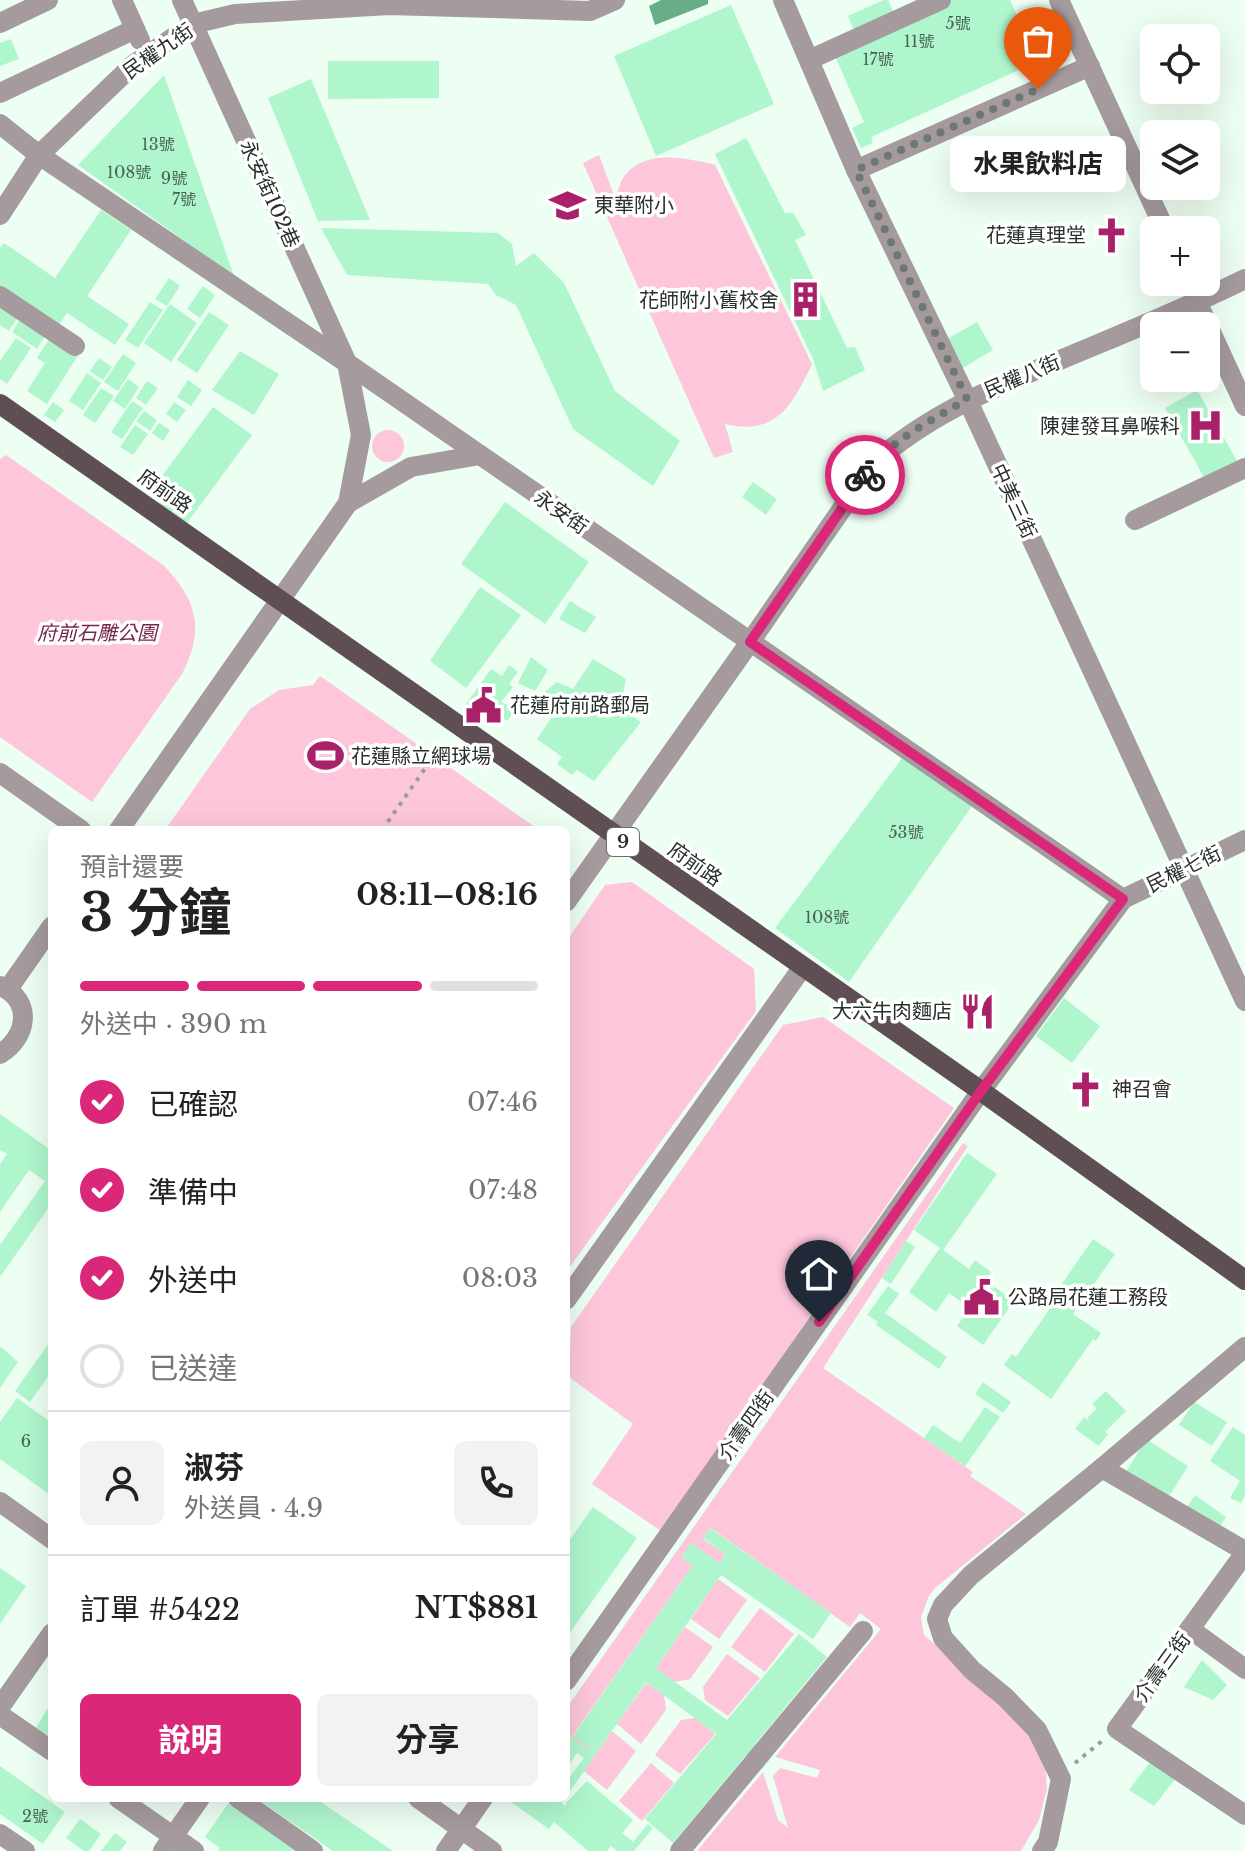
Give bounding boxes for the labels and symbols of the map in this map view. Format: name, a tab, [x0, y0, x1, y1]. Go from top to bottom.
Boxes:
pin	[1004, 7, 1072, 89]
house number: 5號	[945, 13, 971, 33]
street label: 民權九街	[118, 18, 198, 84]
house number: 11號	[904, 31, 934, 51]
house number: 17號	[862, 49, 894, 69]
house number: 13號	[142, 134, 175, 154]
street label: 永安街102巷	[236, 136, 304, 252]
callout: 水果飲料店	[950, 137, 1126, 193]
house number: 108號	[107, 162, 151, 182]
house number: 9號	[161, 168, 187, 188]
school or university icon: 東華附小	[549, 186, 587, 224]
house number: 7號	[172, 189, 196, 209]
place label: 東華附小	[594, 193, 674, 217]
church icon: 花蓮真理堂	[1093, 216, 1131, 254]
place label: 花蓮真理堂	[986, 223, 1086, 247]
building icon: 花師附小舊校舍	[786, 281, 824, 319]
place label: 花師附小舊校舍	[639, 288, 779, 312]
street label: 民權八街	[980, 349, 1064, 403]
hospital icon: 陳建發耳鼻喉科	[1187, 407, 1225, 445]
place label: 陳建發耳鼻喉科	[1040, 414, 1180, 438]
courier	[825, 435, 905, 515]
street label: 中美三街	[986, 460, 1042, 542]
street label: 府前路	[134, 464, 196, 518]
street label: 永安街	[530, 485, 592, 539]
park label: 府前石雕公園	[37, 621, 160, 645]
public building icon: 花蓮府前路郵局	[465, 686, 503, 724]
place label: 花蓮府前路郵局	[510, 693, 650, 717]
sports icon: 花蓮縣立網球場	[306, 737, 344, 775]
place label: 花蓮縣立網球場	[351, 744, 491, 768]
house number: 53號	[889, 822, 923, 842]
road number: 9	[607, 828, 639, 856]
street label: 府前路	[664, 837, 726, 891]
street label: 民權七街	[1143, 841, 1225, 897]
house number: 108號	[805, 907, 849, 927]
restaurant icon: 大六牛肉麵店	[959, 992, 997, 1030]
place label: 大六牛肉麵店	[832, 999, 952, 1023]
church icon: 神召會	[1067, 1070, 1105, 1108]
place label: 神召會	[1112, 1077, 1172, 1101]
pin	[785, 1240, 853, 1322]
public building icon: 公路局花蓮工務段	[963, 1278, 1001, 1316]
place label: 公路局花蓮工務段	[1008, 1285, 1168, 1309]
street label: 介壽四街	[713, 1385, 779, 1465]
house number: 6	[21, 1431, 31, 1451]
street label: 介壽三街	[1129, 1628, 1195, 1706]
house number: 2號	[22, 1806, 48, 1826]

